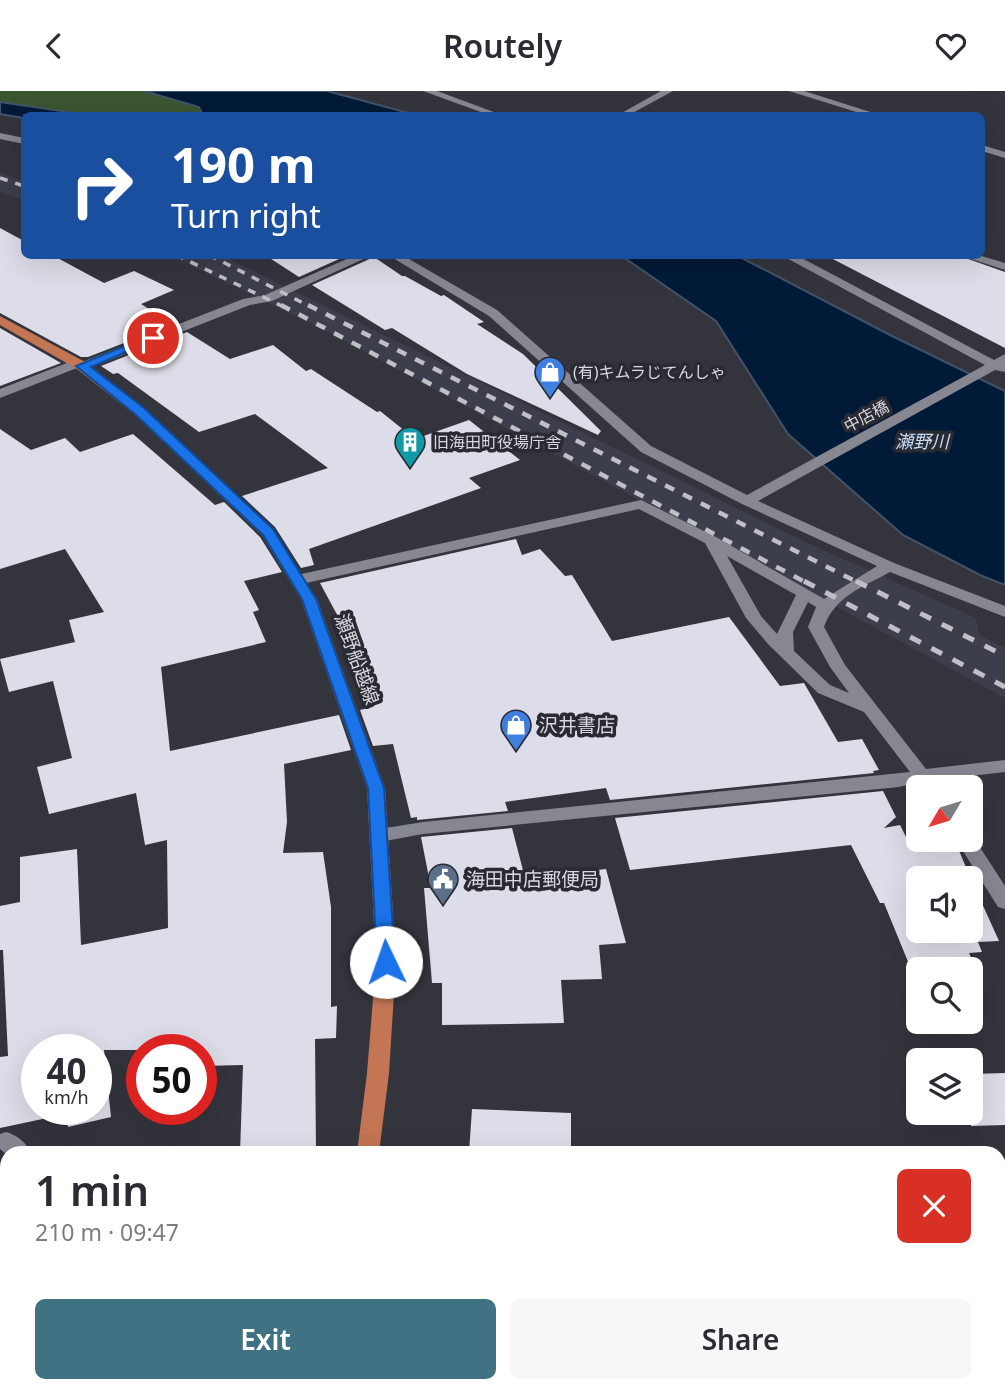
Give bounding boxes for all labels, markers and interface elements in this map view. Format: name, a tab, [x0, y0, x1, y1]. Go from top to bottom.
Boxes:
text: Routely	[443, 24, 562, 67]
icon: back	[35, 27, 73, 65]
icon: heart	[932, 27, 970, 65]
text: 190 m	[171, 131, 316, 197]
icon: right	[56, 140, 147, 231]
text: Turn right	[171, 194, 321, 237]
pin	[123, 308, 183, 368]
icon: arrive	[134, 319, 172, 357]
shop icon: (有)キムラじてんしゃ	[533, 355, 567, 399]
place label: (有)キムラじてんしゃ	[573, 361, 726, 383]
street label: 中店橋	[840, 395, 892, 437]
building icon: 旧海田町役場庁舎	[393, 425, 427, 469]
water label: 瀬野川	[895, 429, 951, 453]
place label: 旧海田町役場庁舎	[433, 431, 561, 453]
street label: 瀬野船越線	[329, 610, 385, 708]
shop icon: 沢井書店	[499, 708, 533, 752]
place label: 沢井書店	[539, 712, 615, 738]
north arrow	[906, 775, 984, 852]
map controls	[906, 775, 983, 1125]
public building icon: 海田中店郵便局	[426, 862, 460, 906]
place label: 海田中店郵便局	[466, 866, 599, 892]
button: sound	[906, 866, 983, 943]
position arrow	[349, 925, 423, 999]
button: search	[906, 957, 983, 1034]
speed limit sign: 50	[126, 1034, 217, 1125]
text: 40	[46, 1047, 87, 1094]
button: layers	[906, 1048, 983, 1125]
text: km/h	[44, 1085, 89, 1109]
text: 1 min	[35, 1161, 149, 1218]
button: close	[897, 1169, 971, 1243]
text: 210 m · 09:47	[35, 1216, 179, 1248]
button: Exit	[35, 1299, 496, 1379]
button: Share	[510, 1299, 971, 1379]

